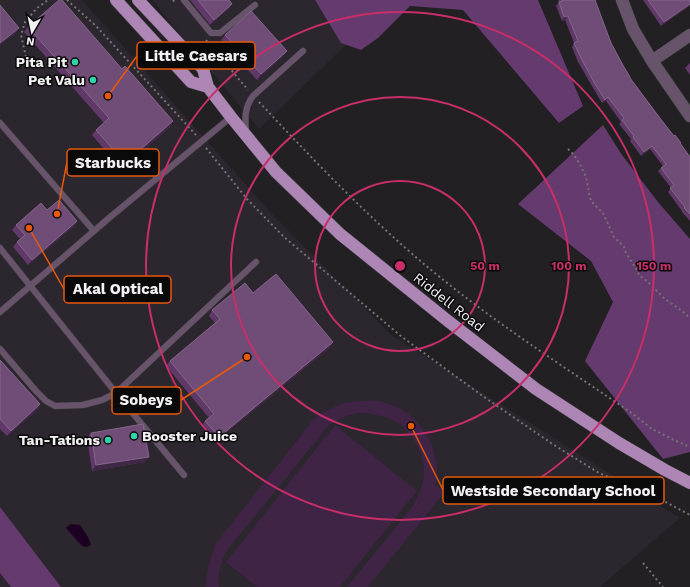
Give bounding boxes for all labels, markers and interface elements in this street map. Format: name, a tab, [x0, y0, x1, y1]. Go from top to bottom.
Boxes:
north arrow	[12, 12, 52, 52]
text: N	[25, 34, 36, 48]
callout: Little Caesars	[137, 42, 255, 69]
text: Little Caesars	[145, 47, 247, 65]
place label: Pita Pit	[16, 54, 67, 70]
marker: Pita Pit	[70, 57, 80, 67]
place label: Pet Valu	[28, 72, 85, 88]
marker: Pet Valu	[88, 75, 98, 85]
callout: Starbucks	[67, 149, 159, 176]
text: Starbucks	[75, 154, 151, 172]
centre of rings	[393, 259, 407, 273]
text: 50 m	[470, 259, 500, 273]
text: 100 m	[551, 259, 587, 273]
text: 150 m	[637, 259, 671, 273]
street label: Riddell Road	[410, 269, 488, 335]
callout: Akal Optical	[64, 276, 171, 303]
text: Akal Optical	[73, 280, 163, 298]
callout: Sobeys	[112, 387, 181, 414]
text: Sobeys	[120, 391, 172, 409]
place label: Booster Juice	[142, 428, 237, 444]
marker: Booster Juice	[129, 431, 139, 441]
place label: Tan-Tations	[19, 432, 101, 448]
marker: Tan-Tations	[103, 435, 113, 445]
callout: Westside Secondary School	[443, 477, 664, 504]
text: Westside Secondary School	[451, 482, 655, 500]

